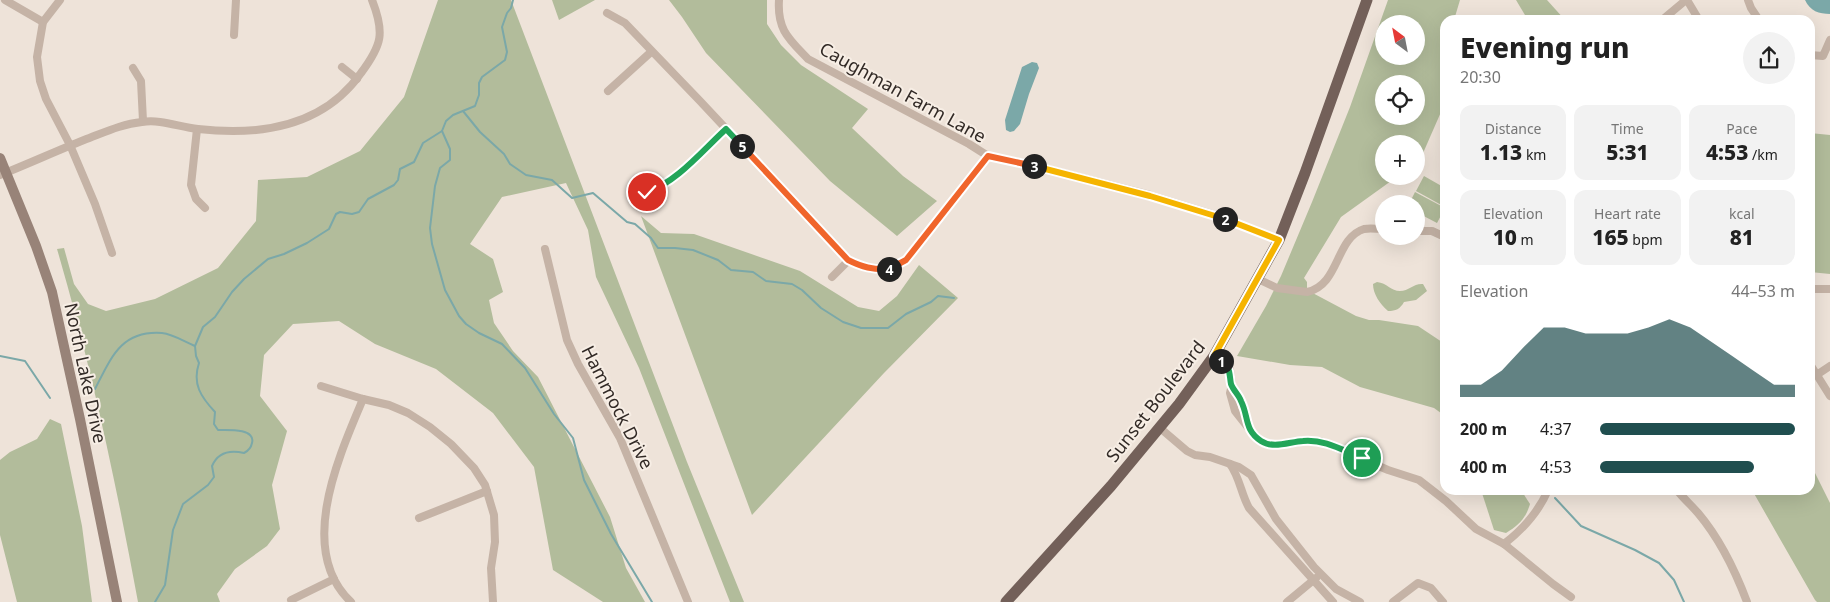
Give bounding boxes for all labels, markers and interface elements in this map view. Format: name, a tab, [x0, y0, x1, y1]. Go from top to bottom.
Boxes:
north arrow	[1375, 15, 1425, 65]
map controls	[1375, 15, 1425, 245]
text: Evening run	[1460, 28, 1629, 66]
button: share	[1743, 32, 1795, 84]
street label: Caughman Farm Lane	[816, 36, 990, 148]
text: 20:30	[1460, 66, 1501, 88]
button: locate	[1375, 75, 1425, 125]
text: Distance	[1485, 119, 1542, 138]
text: Time	[1611, 119, 1644, 138]
text: Pace	[1726, 119, 1757, 138]
pin: 5	[730, 134, 754, 158]
button: +	[1375, 135, 1425, 185]
text: 5	[738, 137, 747, 156]
text: 1.13	[1480, 138, 1522, 166]
text: 5:31	[1606, 138, 1649, 166]
text: 4:53	[1706, 138, 1748, 166]
text: km	[1522, 145, 1546, 164]
text: /km	[1748, 145, 1778, 164]
pin: 3	[1022, 154, 1046, 178]
text: 3	[1030, 157, 1039, 176]
pin	[626, 171, 668, 213]
icon: check	[633, 178, 661, 206]
button: −	[1375, 195, 1425, 245]
text: Elevation	[1483, 204, 1543, 223]
text: Heart rate	[1594, 204, 1661, 223]
text: kcal	[1729, 204, 1755, 223]
pin: 2	[1212, 206, 1238, 232]
text: 2	[1221, 210, 1230, 229]
text: 10	[1493, 223, 1517, 251]
text: 165	[1592, 223, 1629, 251]
text: 81	[1730, 223, 1754, 251]
text: m	[1517, 230, 1534, 249]
text: bpm	[1629, 230, 1663, 249]
pin: 4	[876, 256, 902, 282]
text: 4	[885, 260, 894, 279]
text: Elevation	[1460, 280, 1528, 302]
text: 44–53 m	[1731, 280, 1795, 302]
street label: North Lake Drive	[59, 301, 113, 445]
street label: Sunset Boulevard	[1100, 335, 1210, 467]
street label: Hammock Drive	[577, 341, 659, 473]
pin: 1	[1208, 348, 1234, 374]
text: 1	[1217, 352, 1226, 371]
text: 200 m	[1460, 418, 1507, 440]
text: 4:37	[1540, 418, 1572, 440]
pin	[1341, 437, 1383, 479]
icon: arrive	[1348, 444, 1376, 472]
text: 400 m	[1460, 456, 1507, 478]
text: 4:53	[1540, 456, 1572, 478]

